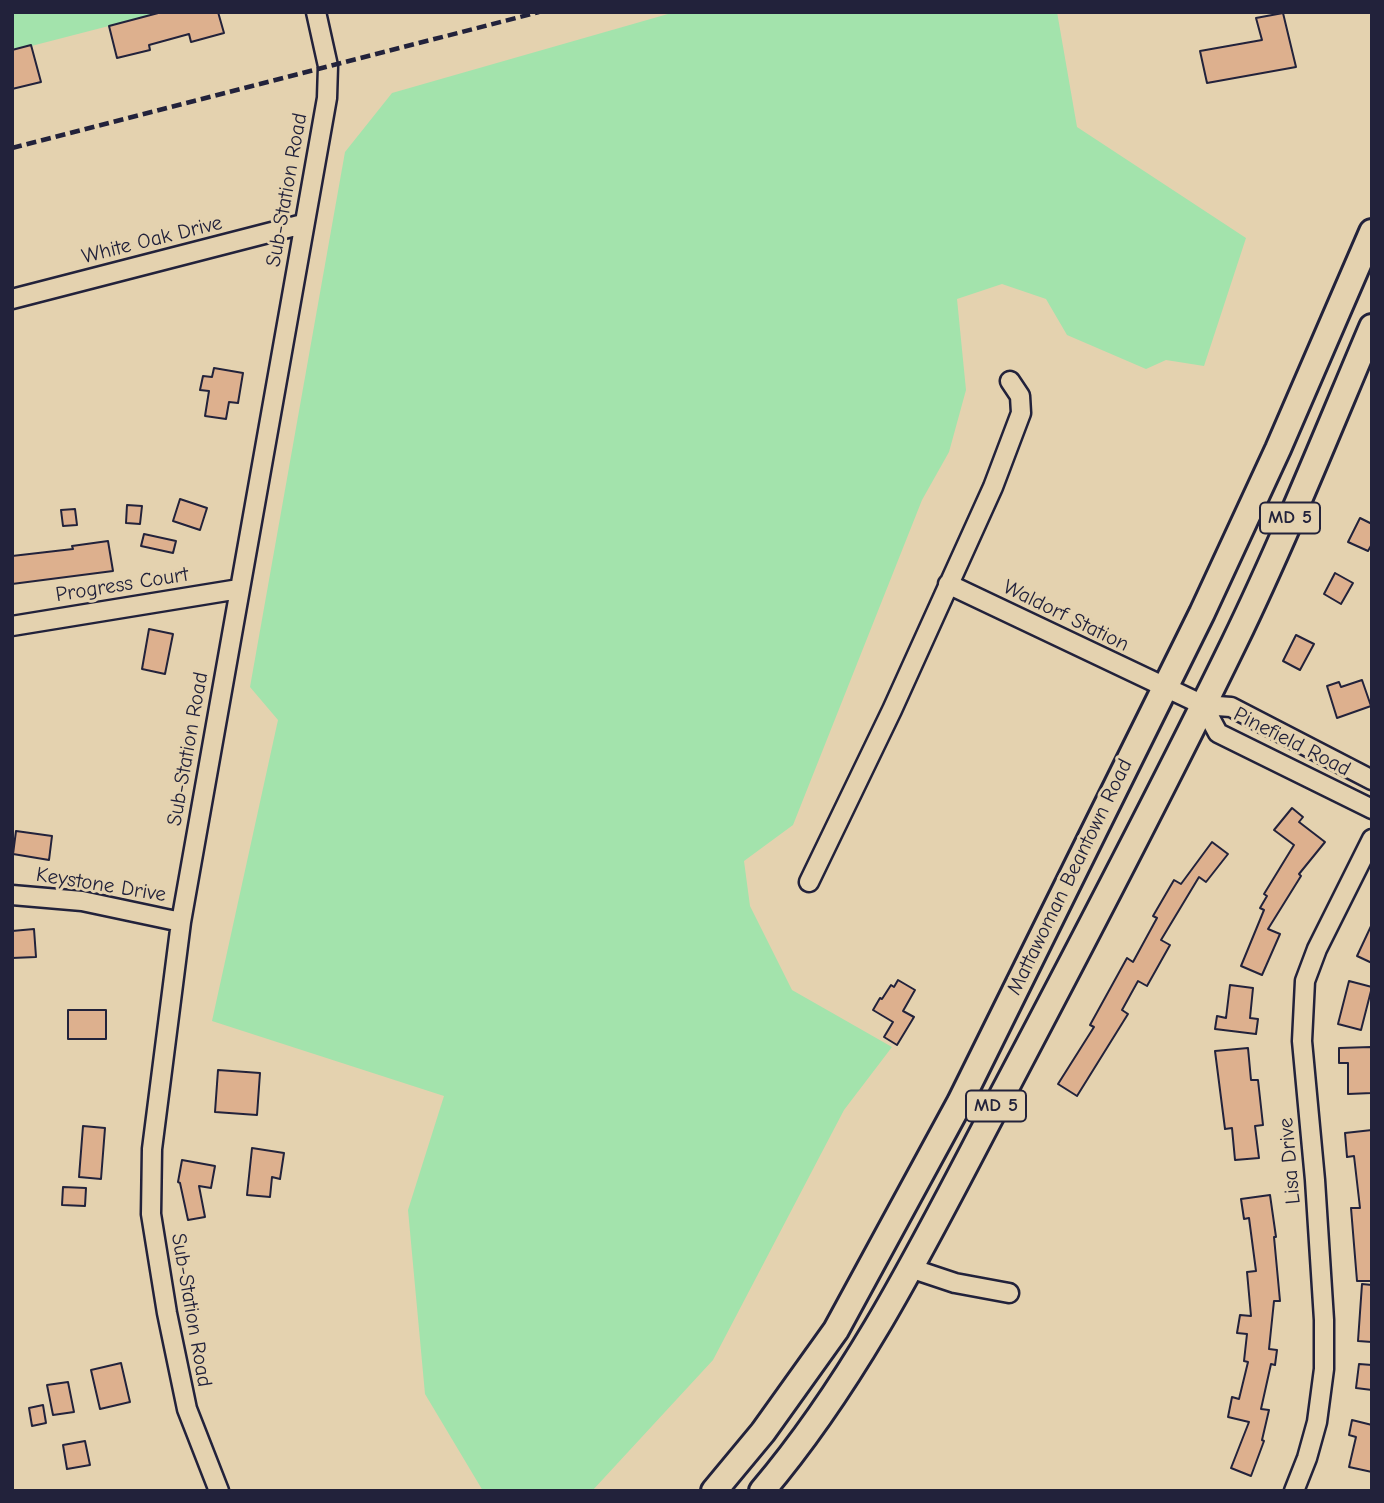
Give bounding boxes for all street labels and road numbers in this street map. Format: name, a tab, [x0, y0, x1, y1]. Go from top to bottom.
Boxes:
street label: Sub-Station Road	[261, 111, 313, 269]
street label: White Oak Drive	[79, 210, 225, 270]
road number: MD 5	[1260, 503, 1320, 534]
street label: Progress Court	[54, 562, 190, 608]
street label: Waldorf Station	[999, 575, 1133, 657]
street label: Sub-Station Road	[162, 670, 214, 828]
street label: Pinefield Road	[1229, 702, 1355, 782]
street label: Mattawoman Beantown Road	[1002, 755, 1138, 999]
street label: Keystone Drive	[34, 862, 168, 908]
road number: MD 5	[966, 1090, 1026, 1122]
street label: Lisa Drive	[1274, 1117, 1306, 1205]
street label: Sub-Station Road	[165, 1231, 217, 1389]

